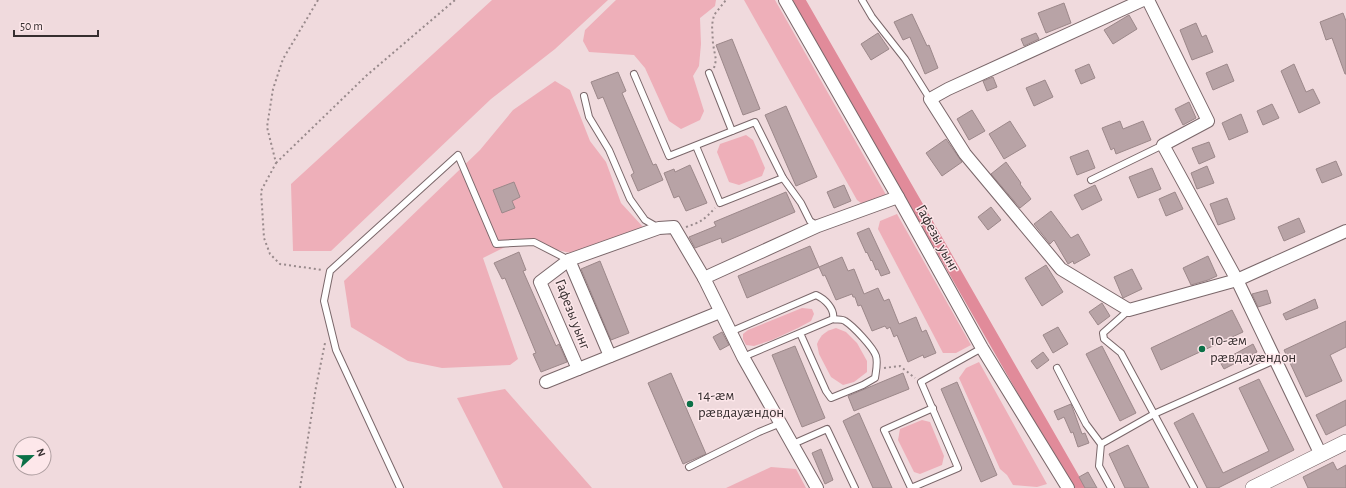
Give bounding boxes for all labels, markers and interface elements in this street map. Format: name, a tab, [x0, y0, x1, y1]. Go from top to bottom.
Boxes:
scale bar	[14, 12, 98, 38]
text: 50 m	[20, 20, 43, 32]
street label: Гафезы уынг	[913, 202, 962, 275]
street label: Гафезы уынг	[552, 277, 593, 352]
place label: 10-æм рӕвдауӕндон	[1210, 333, 1296, 365]
marker: 10-æм рӕвдауӕндон	[1197, 344, 1207, 354]
place label: 14-æм рӕвдауӕндон	[698, 388, 784, 420]
marker: 14-æм рӕвдауӕндон	[685, 399, 695, 409]
north arrow	[12, 436, 52, 476]
text: N	[34, 447, 47, 458]

